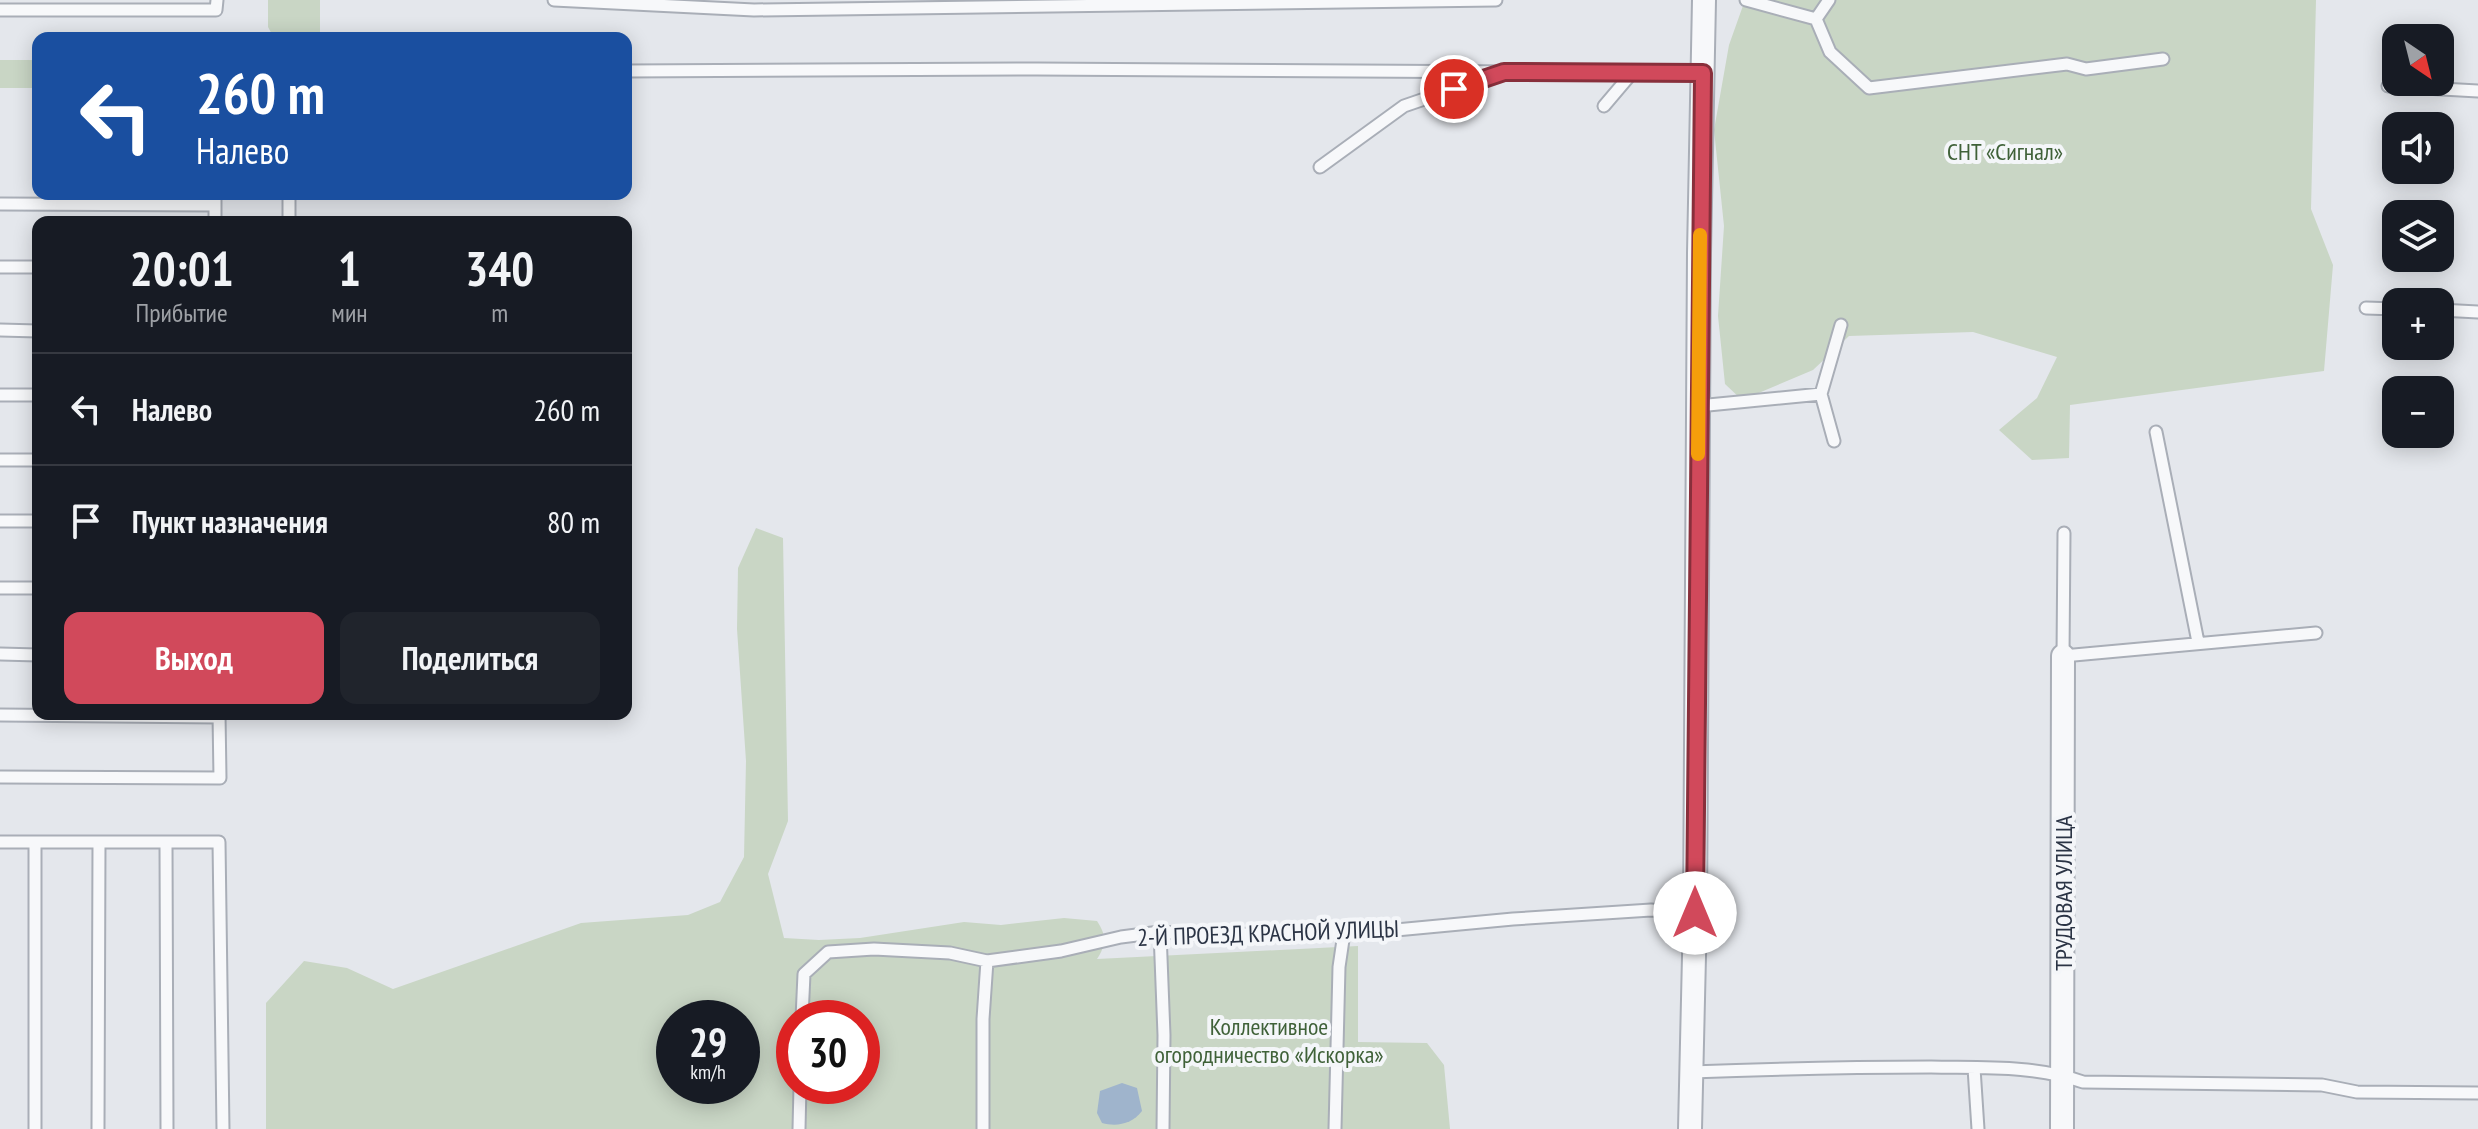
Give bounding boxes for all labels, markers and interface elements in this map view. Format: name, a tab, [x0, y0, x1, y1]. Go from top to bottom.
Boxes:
north arrow	[2382, 24, 2454, 96]
map controls	[2382, 24, 2454, 448]
pin	[1420, 55, 1488, 123]
text: 260 m	[196, 57, 325, 129]
icon: left	[64, 64, 168, 168]
icon: arrive	[1432, 67, 1476, 111]
button: sound	[2382, 112, 2454, 184]
text: Налево	[196, 127, 289, 174]
park label: СНТ «Сигнал»	[1947, 136, 2063, 167]
button: layers	[2382, 200, 2454, 272]
text: 20:01	[130, 237, 234, 299]
text: 1	[338, 237, 361, 299]
text: 340	[465, 237, 534, 299]
button: +	[2382, 288, 2454, 360]
text: Прибытие	[136, 296, 228, 329]
text: мин	[331, 296, 368, 329]
text: m	[491, 296, 508, 329]
button: −	[2382, 376, 2454, 448]
icon: left	[64, 387, 108, 431]
text: Налево	[132, 390, 212, 429]
text: 260 m	[534, 390, 600, 429]
icon: arrive	[64, 499, 108, 543]
text: Пункт назначения	[132, 502, 328, 541]
text: 80 m	[547, 502, 600, 541]
button: Выход	[64, 612, 324, 704]
button: Поделиться	[340, 612, 600, 704]
street label: ТРУДОВАЯ УЛИЦА	[2048, 815, 2079, 971]
position arrow	[1653, 871, 1737, 955]
street label: 2-Й ПРОЕЗД КРАСНОЙ УЛИЦЫ	[1137, 913, 1399, 953]
speed limit sign: 30	[776, 1000, 880, 1104]
park label: Коллективное огородничество «Искорка»	[1154, 1011, 1384, 1070]
text: 29	[689, 1016, 727, 1068]
text: km/h	[690, 1059, 726, 1085]

